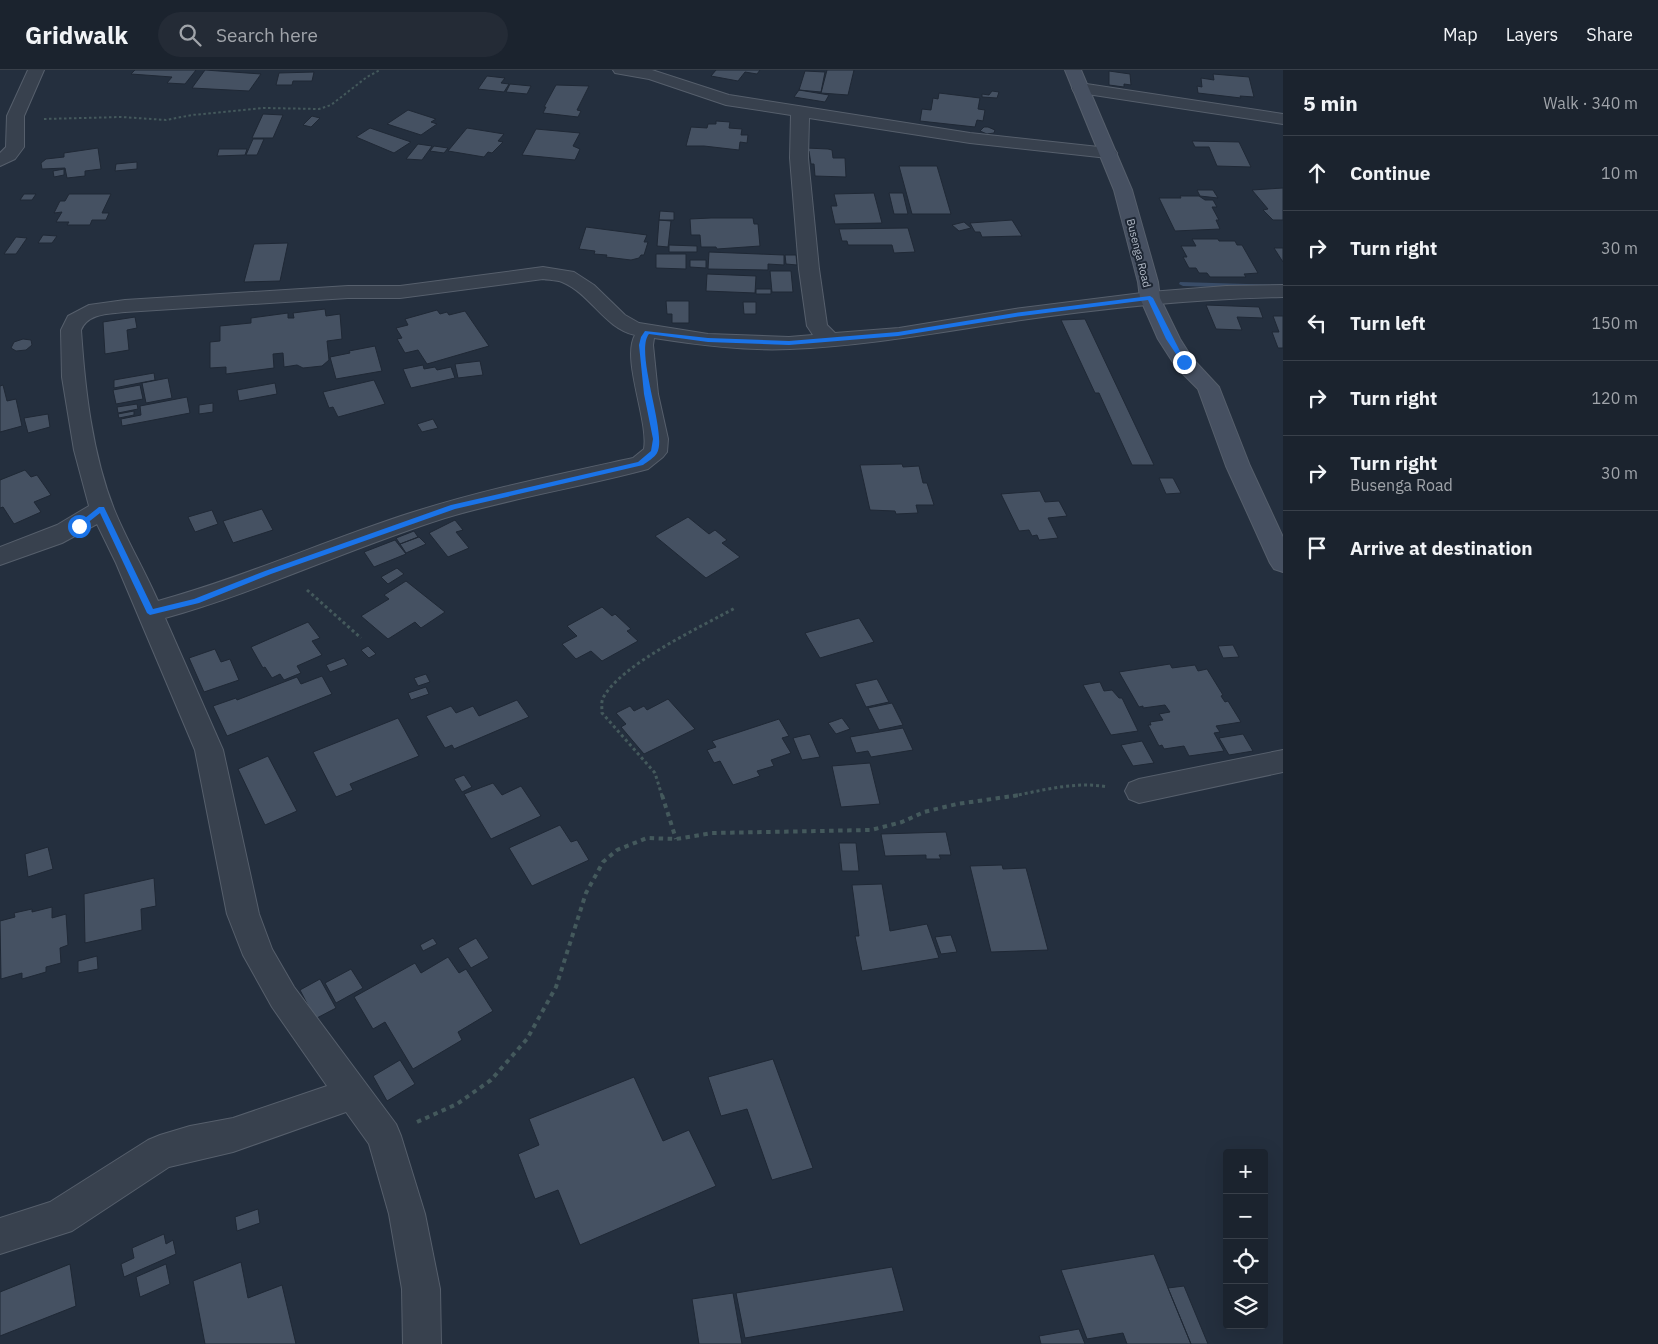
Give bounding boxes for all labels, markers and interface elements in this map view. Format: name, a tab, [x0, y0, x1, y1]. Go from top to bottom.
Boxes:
search box	[158, 12, 508, 57]
text: Gridwalk	[25, 19, 128, 51]
icon: search	[176, 21, 204, 49]
text: Search here	[216, 23, 318, 47]
text: Map	[1443, 23, 1478, 46]
text: Layers	[1506, 23, 1558, 46]
text: Share	[1586, 23, 1633, 46]
text: 5 min	[1303, 89, 1358, 117]
text: Walk · 340 m	[1543, 93, 1638, 113]
icon: ahead	[1303, 159, 1331, 187]
text: Continue	[1350, 161, 1430, 185]
text: 10 m	[1601, 163, 1638, 183]
street label: Busenga Road	[1124, 217, 1154, 289]
icon: right	[1303, 234, 1331, 262]
text: Turn right	[1350, 236, 1437, 260]
text: 30 m	[1601, 238, 1638, 258]
icon: left	[1303, 309, 1331, 337]
text: Turn left	[1350, 311, 1426, 335]
text: 150 m	[1591, 313, 1638, 333]
route end	[1173, 351, 1196, 374]
icon: right	[1303, 384, 1331, 412]
text: Turn right	[1350, 386, 1437, 410]
text: 120 m	[1591, 388, 1638, 408]
text: Turn right	[1350, 451, 1437, 475]
icon: right	[1303, 459, 1331, 487]
text: 30 m	[1601, 463, 1638, 483]
text: Busenga Road	[1350, 475, 1453, 495]
route start	[68, 515, 91, 538]
icon: arrive	[1303, 534, 1331, 562]
text: Arrive at destination	[1350, 536, 1533, 560]
map controls	[1223, 1149, 1268, 1329]
button: +	[1223, 1149, 1268, 1194]
button: −	[1223, 1194, 1268, 1239]
button: locate	[1223, 1239, 1268, 1284]
button: layers	[1223, 1284, 1268, 1329]

